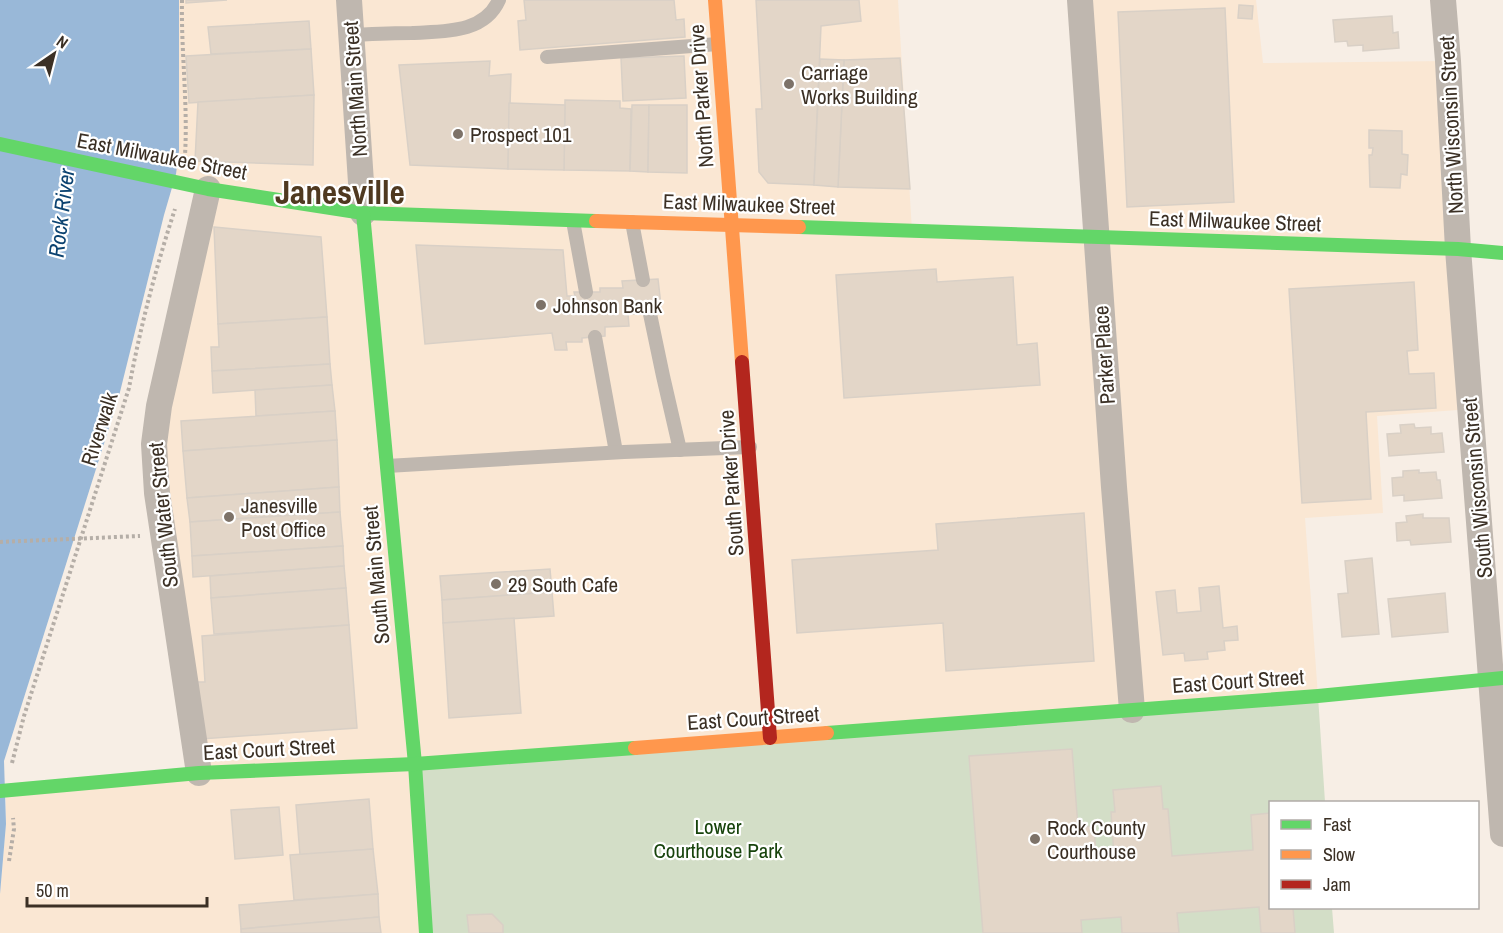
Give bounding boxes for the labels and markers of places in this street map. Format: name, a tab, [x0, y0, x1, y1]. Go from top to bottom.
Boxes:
place label: Carriage Works Building	[801, 58, 918, 111]
marker: Carriage Works Building	[782, 77, 796, 91]
place label: Prospect 101	[470, 120, 572, 149]
marker: Prospect 101	[451, 127, 465, 141]
place label: Johnson Bank	[553, 291, 663, 320]
marker: Johnson Bank	[534, 298, 548, 312]
place label: Janesville Post Office	[241, 491, 326, 544]
marker: Janesville Post Office	[222, 510, 236, 524]
place label: 29 South Cafe	[508, 570, 618, 599]
marker: 29 South Cafe	[489, 577, 503, 591]
place label: Rock County Courthouse	[1047, 813, 1146, 866]
marker: Rock County Courthouse	[1028, 832, 1042, 846]

